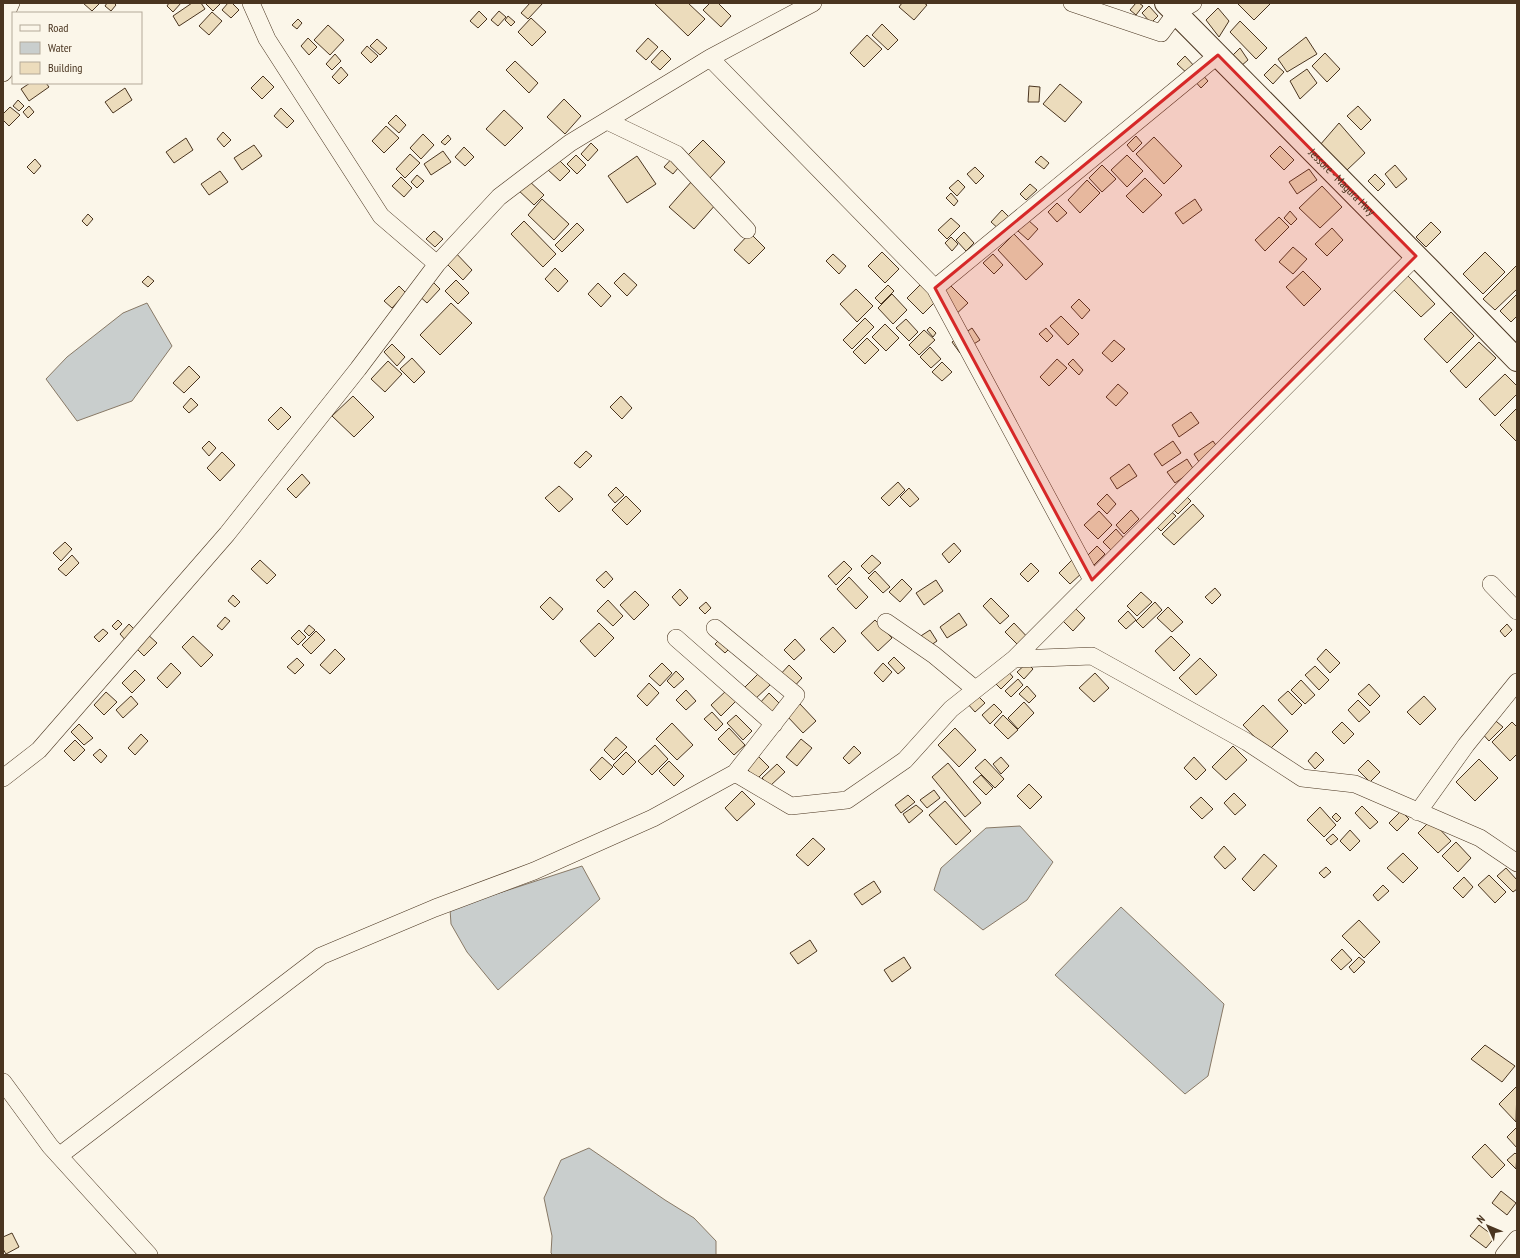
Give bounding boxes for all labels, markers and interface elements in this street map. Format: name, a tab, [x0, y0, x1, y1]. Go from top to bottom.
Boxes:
legend	[12, 12, 142, 84]
text: Road	[48, 20, 68, 35]
text: Water	[48, 40, 73, 55]
text: Building	[48, 60, 83, 75]
street label: Jessore - Magura Hwy	[1305, 144, 1379, 219]
north arrow	[1468, 1206, 1508, 1246]
text: N	[1474, 1212, 1488, 1226]

